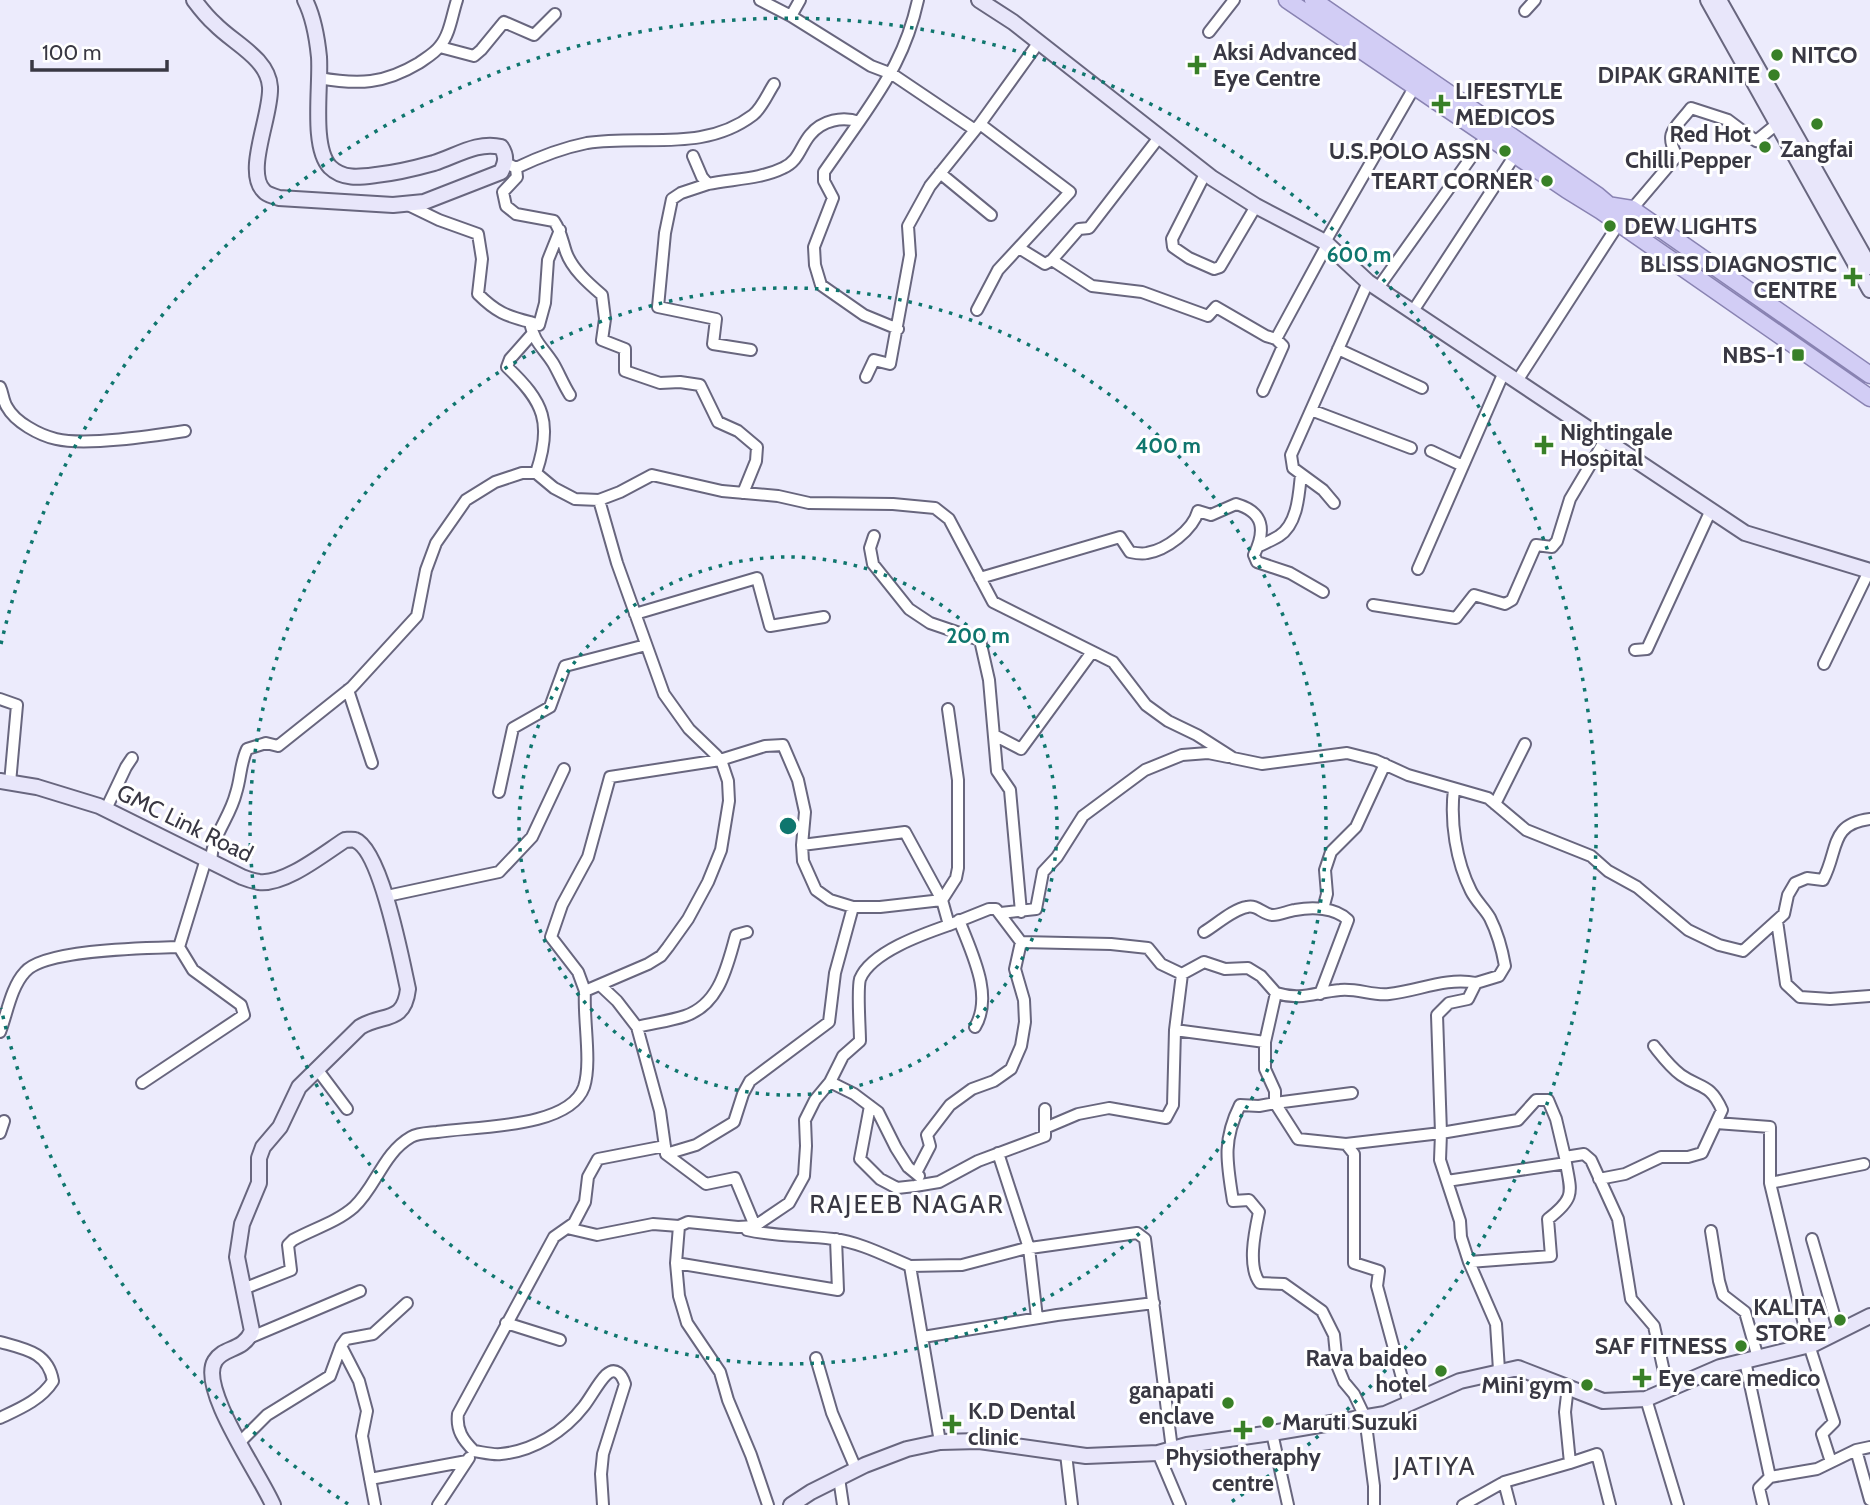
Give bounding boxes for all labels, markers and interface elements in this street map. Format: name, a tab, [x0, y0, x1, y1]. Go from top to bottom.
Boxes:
scale bar	[32, 28, 166, 72]
place label: Aksi Advanced Eye Centre	[1213, 38, 1357, 92]
text: 100 m	[42, 40, 101, 65]
place label: NITCO	[1791, 41, 1857, 69]
marker: NITCO	[1769, 47, 1785, 63]
marker: Aksi Advanced Eye Centre	[1187, 55, 1207, 75]
place label: DIPAK GRANITE	[1598, 61, 1760, 89]
marker: DIPAK GRANITE	[1766, 67, 1782, 83]
place label: LIFESTYLE MEDICOS	[1455, 77, 1563, 131]
marker: LIFESTYLE MEDICOS	[1433, 96, 1449, 112]
marker: Zangfai	[1809, 116, 1825, 132]
place label: Red Hot Chilli Pepper	[1625, 120, 1751, 174]
place label: Zangfai	[1781, 135, 1853, 163]
place label: U.S.POLO ASSN	[1329, 137, 1491, 165]
marker: Red Hot Chilli Pepper	[1757, 139, 1773, 155]
marker: U.S.POLO ASSN	[1497, 143, 1513, 159]
place label: TEART CORNER	[1371, 167, 1534, 195]
marker: TEART CORNER	[1539, 173, 1555, 189]
place label: DEW LIGHTS	[1624, 212, 1757, 240]
marker: DEW LIGHTS	[1602, 218, 1618, 234]
text: 600 m	[1327, 242, 1391, 267]
place label: BLISS DIAGNOSTIC CENTRE	[1640, 250, 1837, 304]
marker: BLISS DIAGNOSTIC CENTRE	[1843, 267, 1863, 287]
place label: NBS-1	[1722, 341, 1784, 369]
marker: NBS-1	[1790, 347, 1806, 363]
place label: Nightingale Hospital	[1560, 418, 1673, 472]
text: 400 m	[1135, 433, 1201, 458]
marker: Nightingale Hospital	[1534, 435, 1554, 455]
text: 200 m	[946, 623, 1010, 648]
street label: GMC Link Road	[112, 778, 258, 868]
centre of rings	[776, 814, 800, 838]
district label: RAJEEB NAGAR	[809, 1188, 1005, 1220]
place label: KALITA STORE	[1753, 1293, 1827, 1347]
marker: KALITA STORE	[1832, 1312, 1848, 1328]
place label: SAF FITNESS	[1595, 1332, 1727, 1360]
marker: SAF FITNESS	[1733, 1338, 1749, 1354]
place label: Rava baideo hotel	[1306, 1344, 1427, 1398]
marker: Rava baideo hotel	[1433, 1363, 1449, 1379]
place label: Eye care medico	[1658, 1364, 1820, 1392]
marker: Eye care medico	[1632, 1368, 1652, 1388]
place label: Mini gym	[1481, 1371, 1573, 1399]
place label: ganapati enclave	[1129, 1376, 1214, 1430]
marker: Mini gym	[1579, 1377, 1595, 1393]
marker: ganapati enclave	[1220, 1395, 1236, 1411]
place label: K.D Dental clinic	[968, 1397, 1076, 1451]
place label: Maruti Suzuki	[1282, 1408, 1418, 1436]
marker: K.D Dental clinic	[942, 1414, 962, 1434]
marker: Maruti Suzuki	[1260, 1414, 1276, 1430]
marker: Physiotheraphy centre	[1233, 1420, 1253, 1440]
place label: Physiotheraphy centre	[1165, 1443, 1321, 1497]
district label: JATIYA	[1393, 1450, 1476, 1482]

